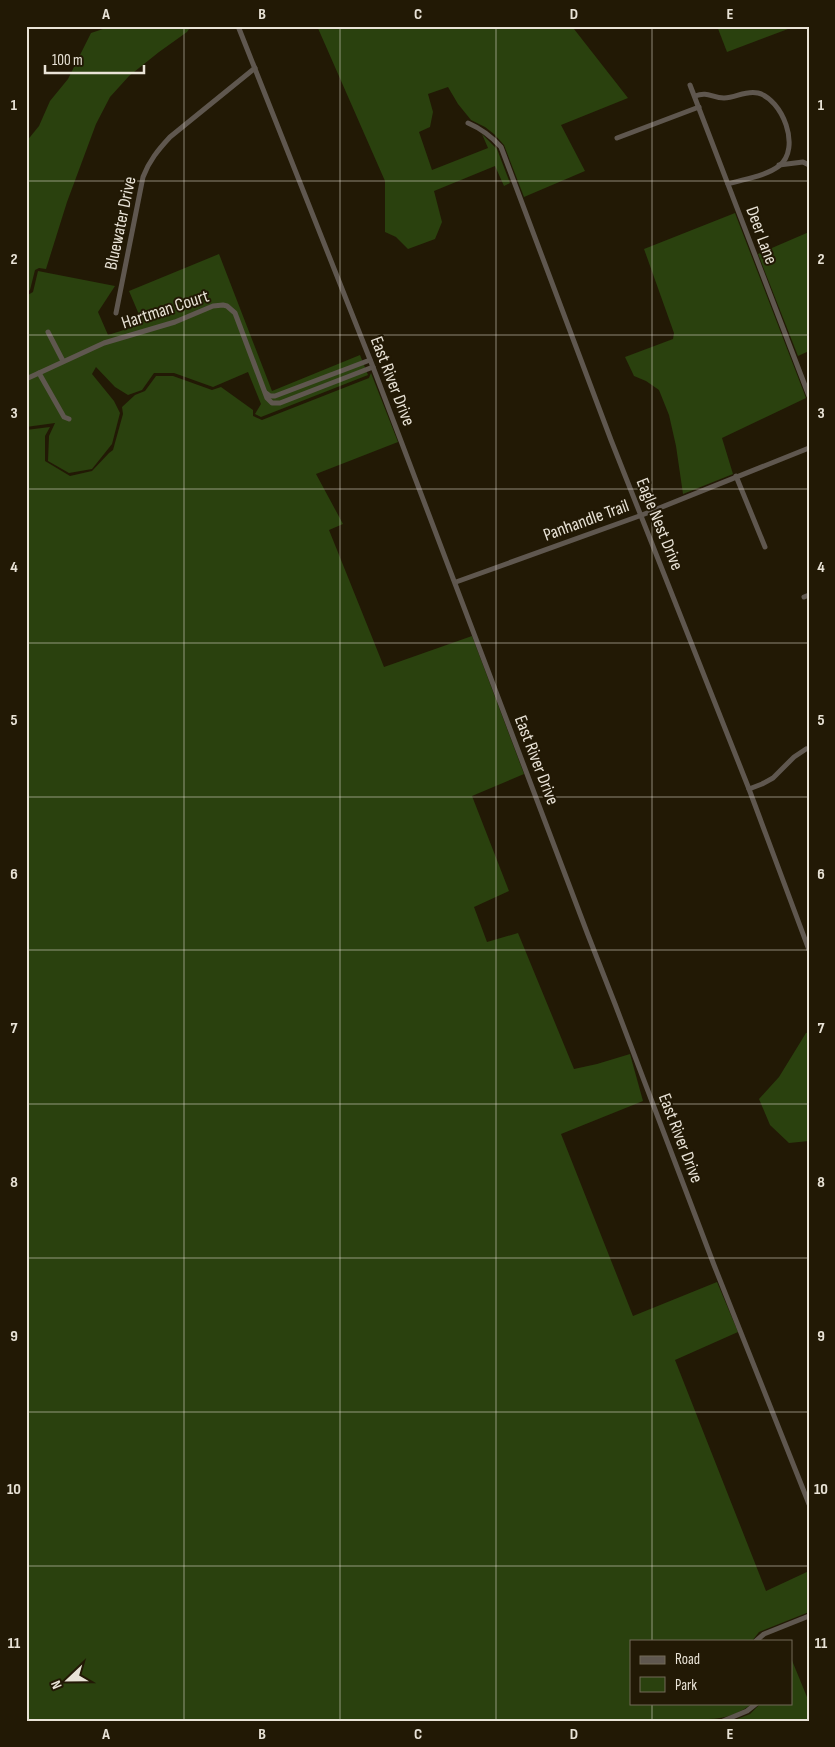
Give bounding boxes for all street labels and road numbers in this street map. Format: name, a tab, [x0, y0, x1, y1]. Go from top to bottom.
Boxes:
street label: Bluewater Drive	[100, 175, 141, 272]
street label: Deer Lane	[741, 203, 782, 267]
street label: Hartman Court	[119, 285, 212, 333]
street label: East River Drive	[366, 334, 419, 429]
street label: Eagle Nest Drive	[632, 475, 688, 573]
street label: Panhandle Trail	[540, 495, 632, 546]
street label: East River Drive	[510, 713, 563, 808]
street label: East River Drive	[654, 1091, 707, 1186]

